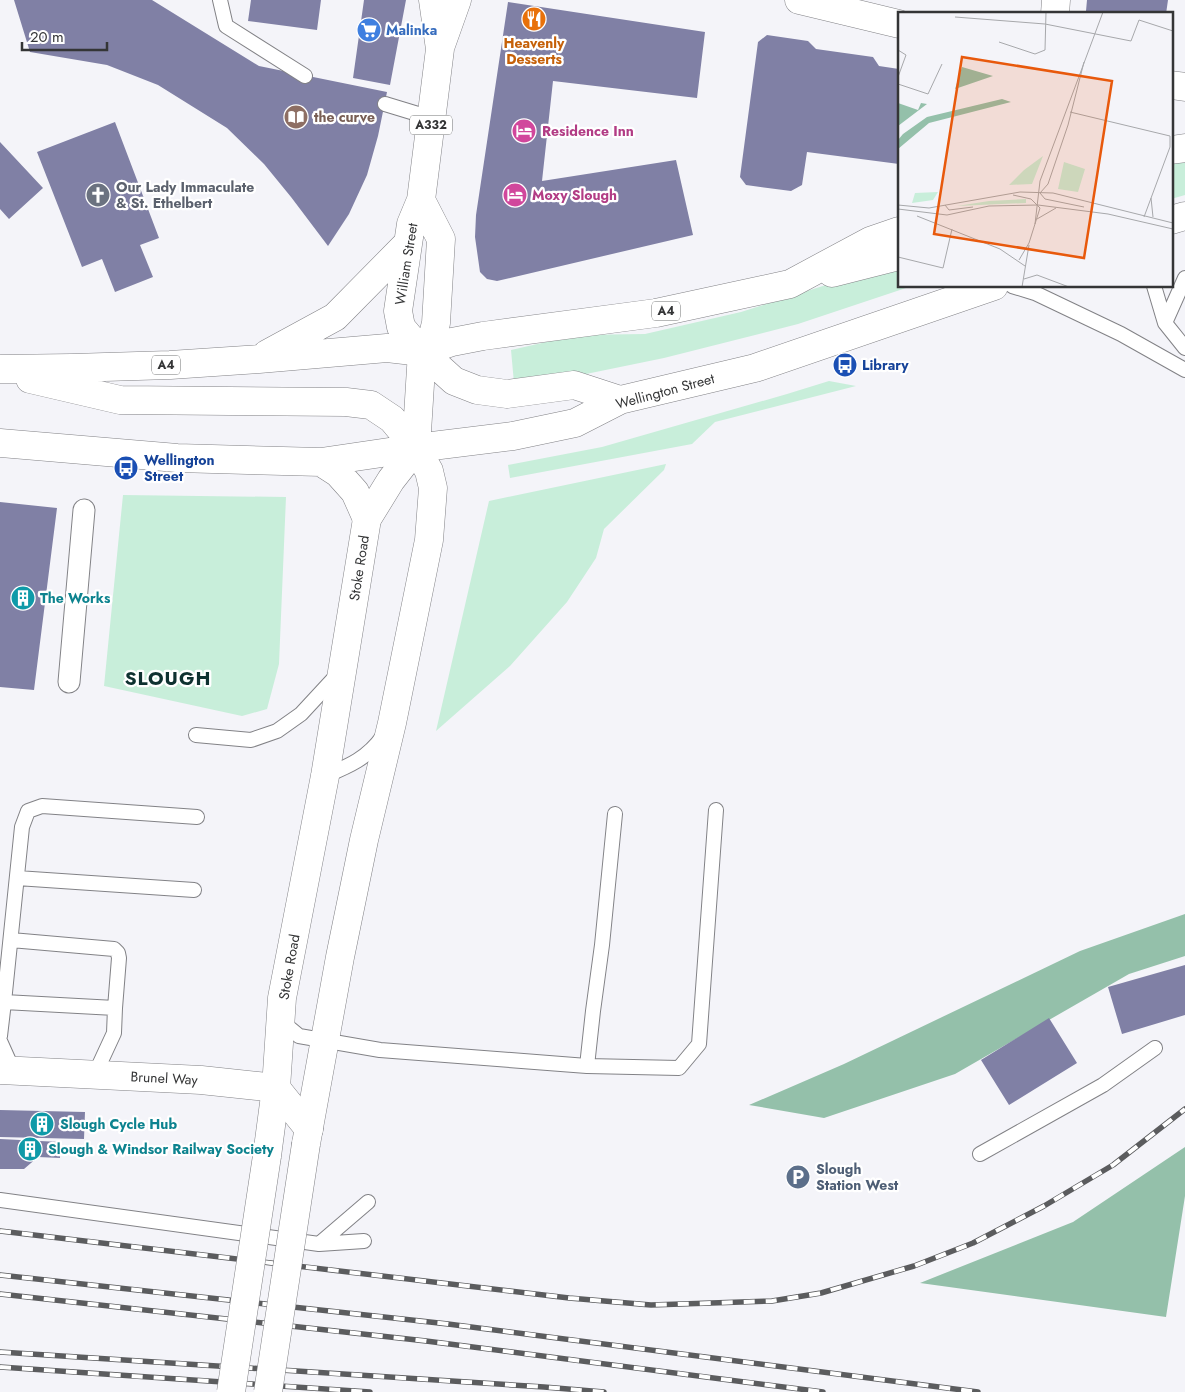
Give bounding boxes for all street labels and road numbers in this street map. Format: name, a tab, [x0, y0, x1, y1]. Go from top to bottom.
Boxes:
road number: A332	[410, 116, 452, 134]
street label: William Street	[390, 221, 422, 306]
road number: A4	[652, 302, 680, 321]
road number: A4	[152, 356, 180, 374]
street label: Wellington Street	[613, 368, 717, 414]
street label: Stoke Road	[344, 534, 374, 602]
street label: Stoke Road	[273, 933, 305, 1001]
street label: Brunel Way	[130, 1066, 199, 1090]

